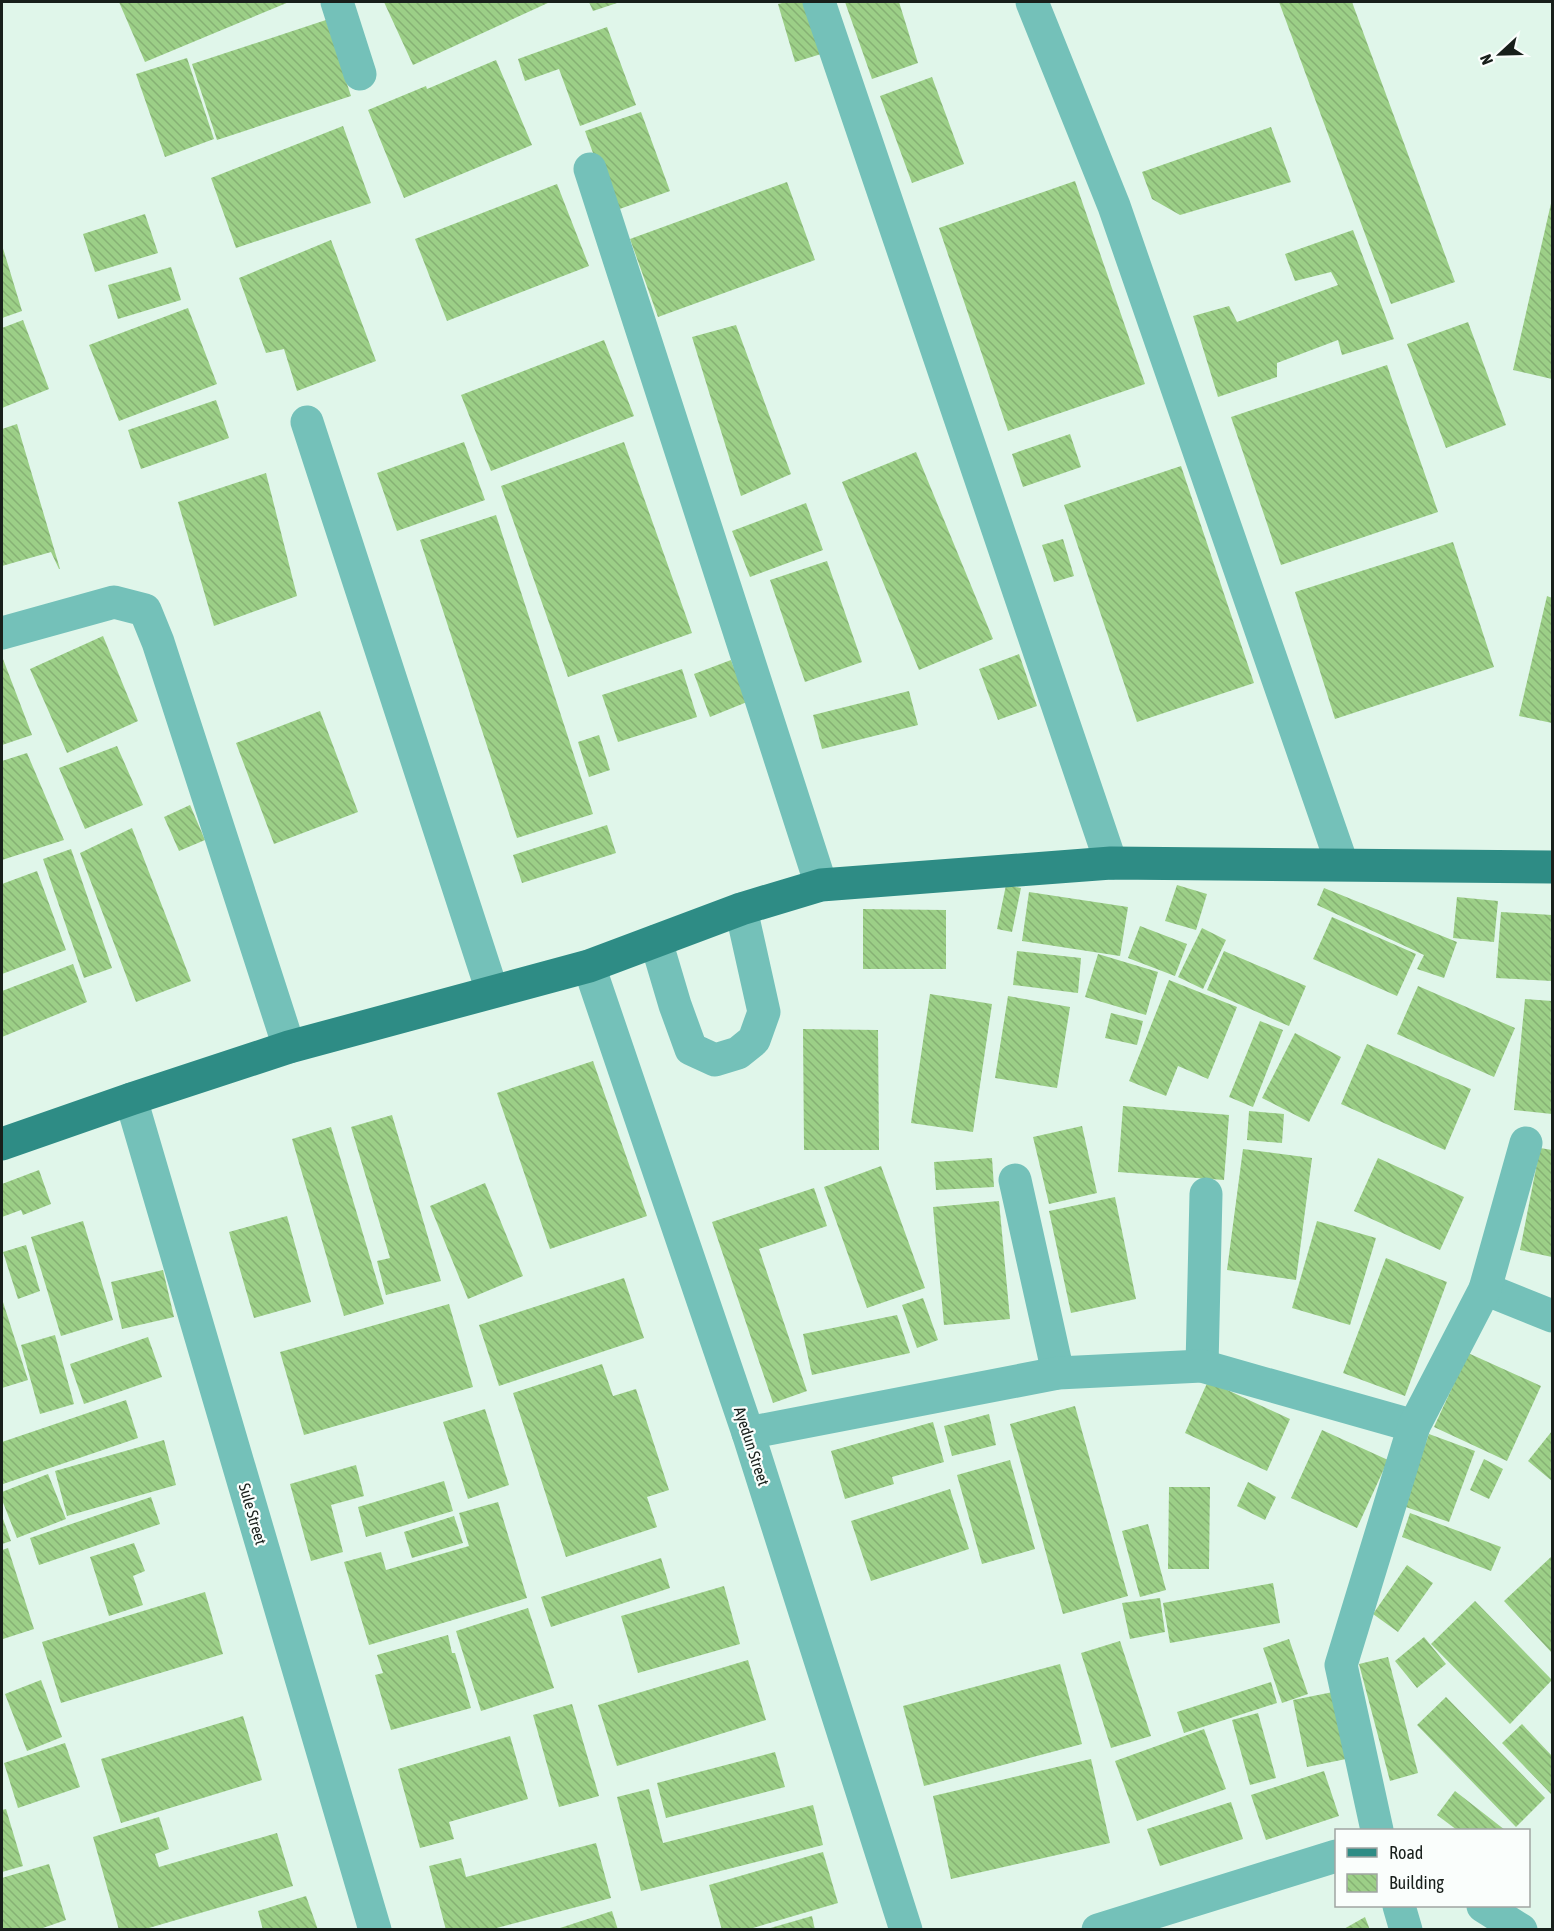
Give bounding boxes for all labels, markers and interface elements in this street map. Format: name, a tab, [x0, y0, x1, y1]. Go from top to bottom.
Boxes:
north arrow	[1470, 24, 1530, 84]
text: N	[1476, 52, 1496, 67]
street label: Ayedun Street	[730, 1404, 773, 1488]
street label: Sule Street	[236, 1481, 270, 1547]
legend	[1335, 1829, 1530, 1907]
text: Road	[1389, 1842, 1423, 1863]
text: Building	[1389, 1872, 1444, 1893]

